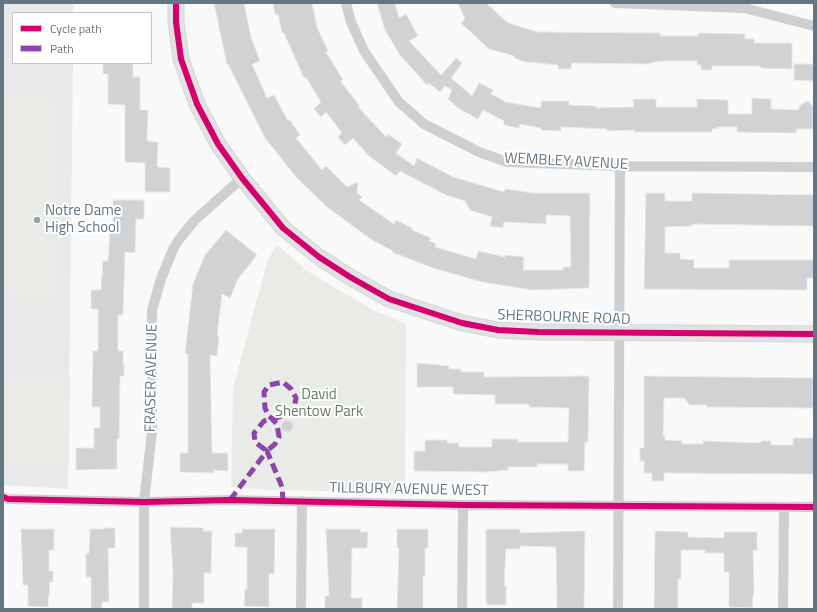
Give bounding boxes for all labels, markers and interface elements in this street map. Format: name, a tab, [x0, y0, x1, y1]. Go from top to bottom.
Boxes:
legend	[12, 12, 152, 64]
text: Cycle path	[50, 19, 102, 38]
text: Path	[50, 39, 74, 58]
street label: WEMBLEY AVENUE	[504, 150, 628, 174]
place label: Notre Dame High School	[45, 202, 121, 237]
marker: Notre Dame High School	[32, 215, 42, 225]
street label: SHERBOURNE ROAD	[497, 307, 631, 329]
street label: FRASER AVENUE	[142, 324, 162, 432]
park label: David Shentow Park	[275, 386, 363, 421]
street label: TILLBURY AVENUE WEST	[329, 480, 489, 500]

